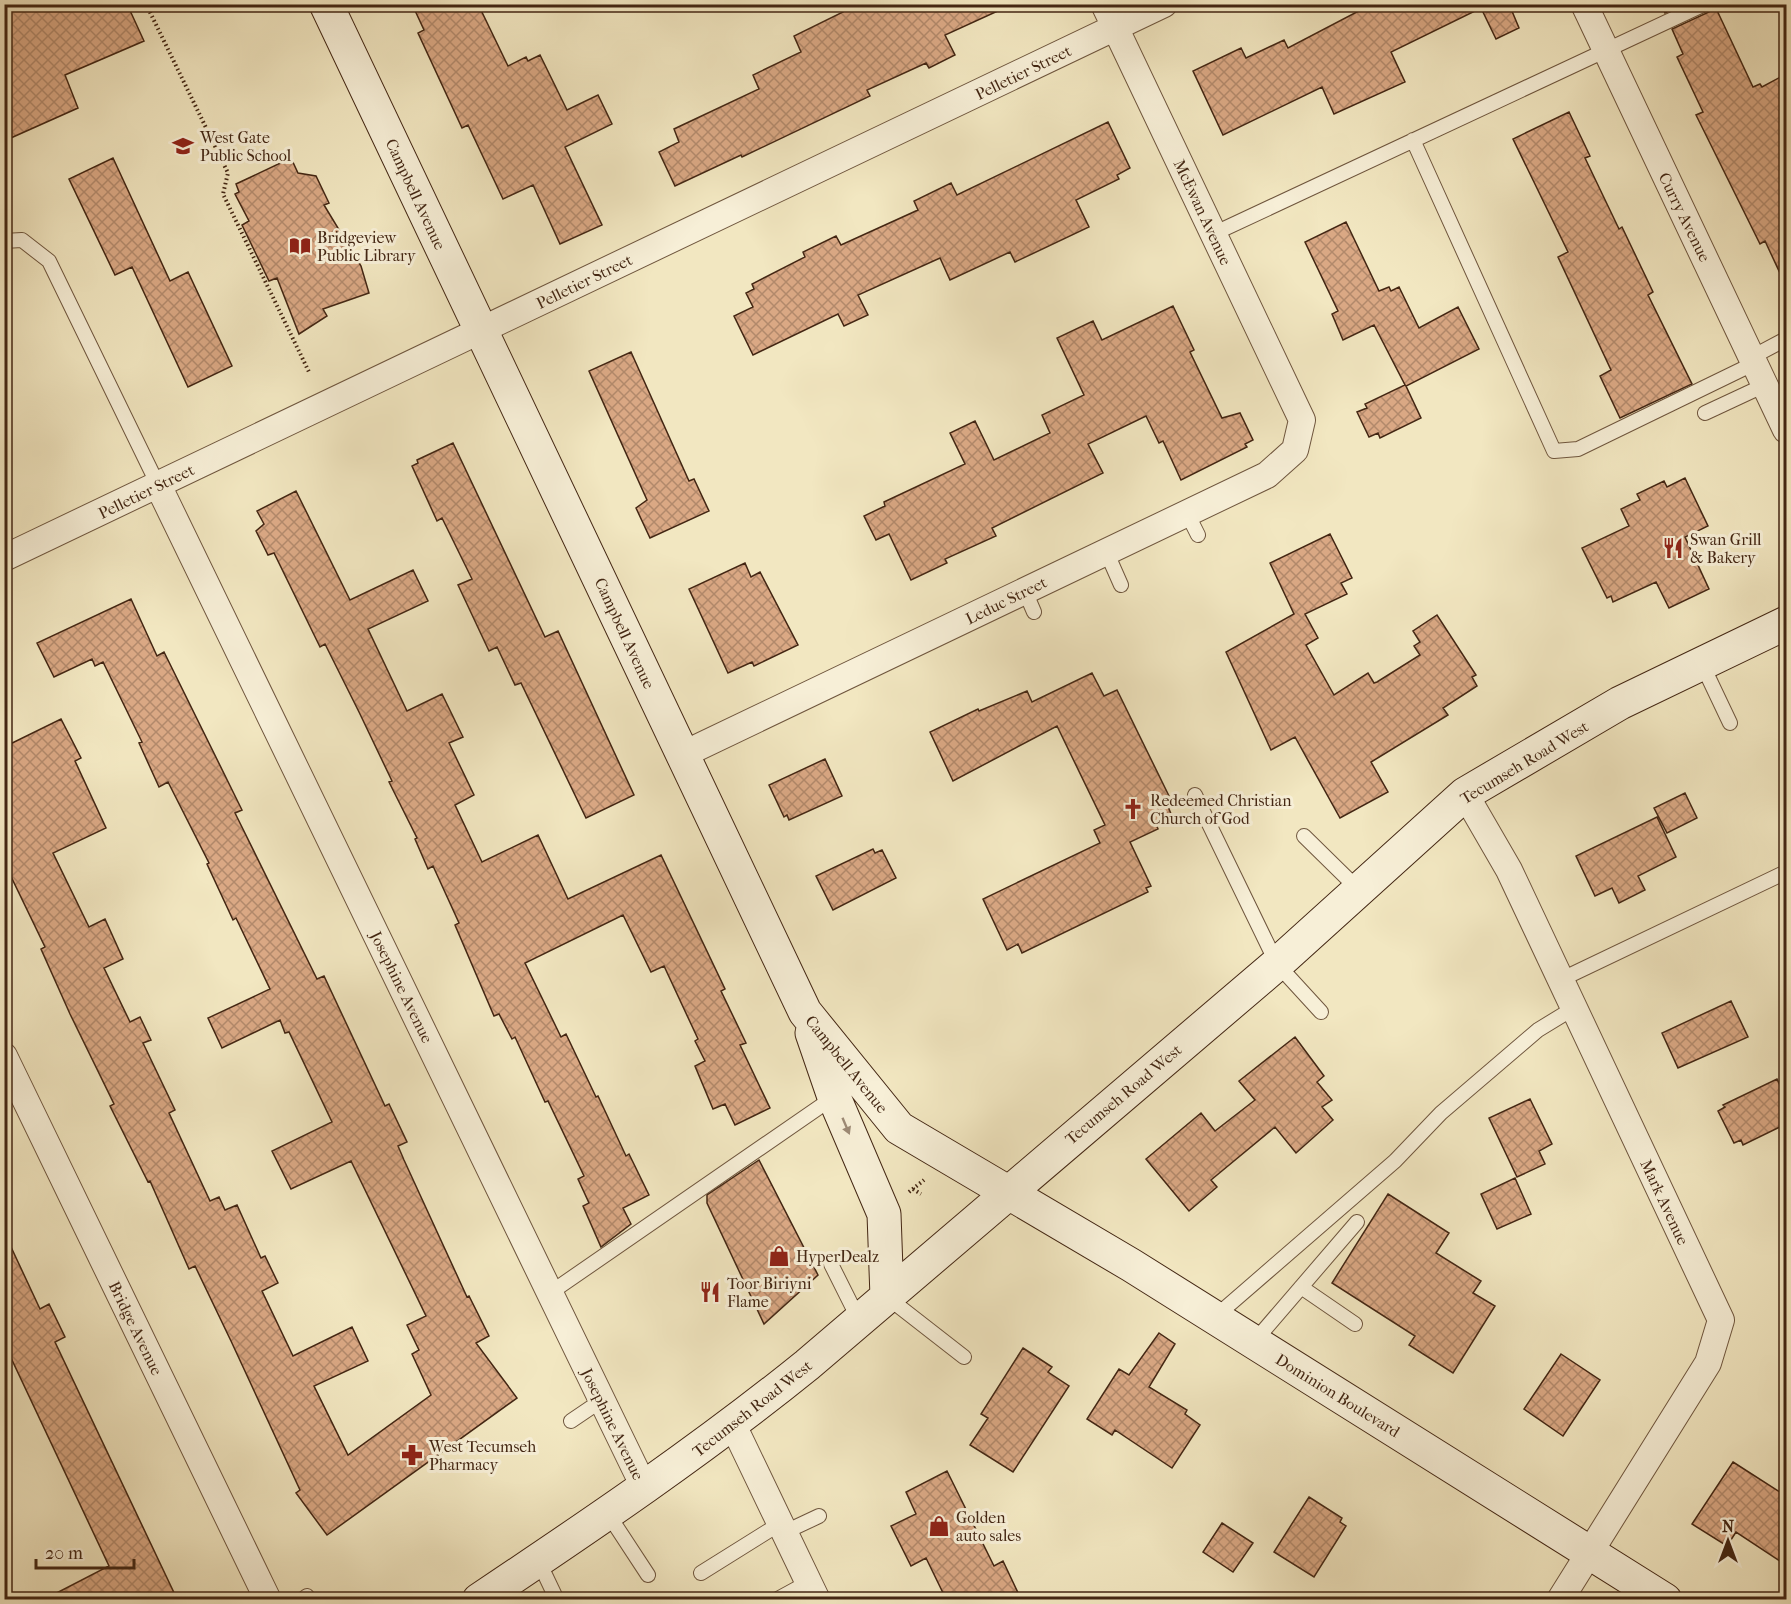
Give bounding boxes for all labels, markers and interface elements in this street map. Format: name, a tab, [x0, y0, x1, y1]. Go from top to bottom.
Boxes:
street label: Pelletier Street	[972, 41, 1075, 104]
place label: West Gate Public School	[199, 128, 292, 165]
school or university icon: West Gate Public School	[171, 134, 195, 158]
street label: Campbell Avenue	[382, 136, 450, 253]
street label: McEwan Avenue	[1170, 156, 1235, 268]
street label: Curry Avenue	[1655, 169, 1714, 265]
place label: Bridgeview Public Library	[317, 228, 416, 265]
library icon: Bridgeview Public Library	[288, 234, 312, 258]
street label: Pelletier Street	[533, 250, 636, 313]
street label: Pelletier Street	[95, 460, 198, 523]
place label: Swan Grill & Bakery	[1690, 530, 1762, 567]
restaurant icon: Swan Grill & Bakery	[1661, 536, 1685, 560]
street label: Leduc Street	[963, 572, 1050, 628]
street label: Campbell Avenue	[591, 575, 659, 692]
street label: Tecumseh Road West	[1457, 716, 1592, 808]
place label: Redeemed Christian Church of God	[1150, 791, 1292, 828]
church icon: Redeemed Christian Church of God	[1121, 797, 1145, 821]
street label: Josephine Avenue	[365, 926, 437, 1046]
street label: Campbell Avenue	[801, 1012, 892, 1117]
street label: Tecumseh Road West	[1061, 1040, 1186, 1149]
one-way arrow	[842, 1117, 852, 1135]
street label: Mark Avenue	[1636, 1156, 1693, 1248]
shop icon: HyperDealz	[767, 1244, 791, 1268]
place label: HyperDealz	[796, 1247, 879, 1266]
place label: Toor Biriyni Flame	[727, 1274, 812, 1311]
street label: Bridge Avenue	[105, 1278, 166, 1378]
restaurant icon: Toor Biriyni Flame	[698, 1280, 722, 1304]
street label: Dominion Boulevard	[1272, 1349, 1404, 1442]
street label: Tecumseh Road West	[689, 1356, 816, 1461]
street label: Josephine Avenue	[576, 1363, 648, 1483]
place label: West Tecumseh Pharmacy	[428, 1437, 536, 1474]
pharmacy icon: West Tecumseh Pharmacy	[400, 1443, 424, 1467]
place label: Golden auto sales	[956, 1508, 1021, 1545]
north arrow	[1698, 1511, 1758, 1571]
shop icon: Golden auto sales	[927, 1514, 951, 1538]
text: N	[1722, 1517, 1735, 1536]
scale bar	[36, 1532, 134, 1570]
text: 20 m	[45, 1543, 83, 1564]

